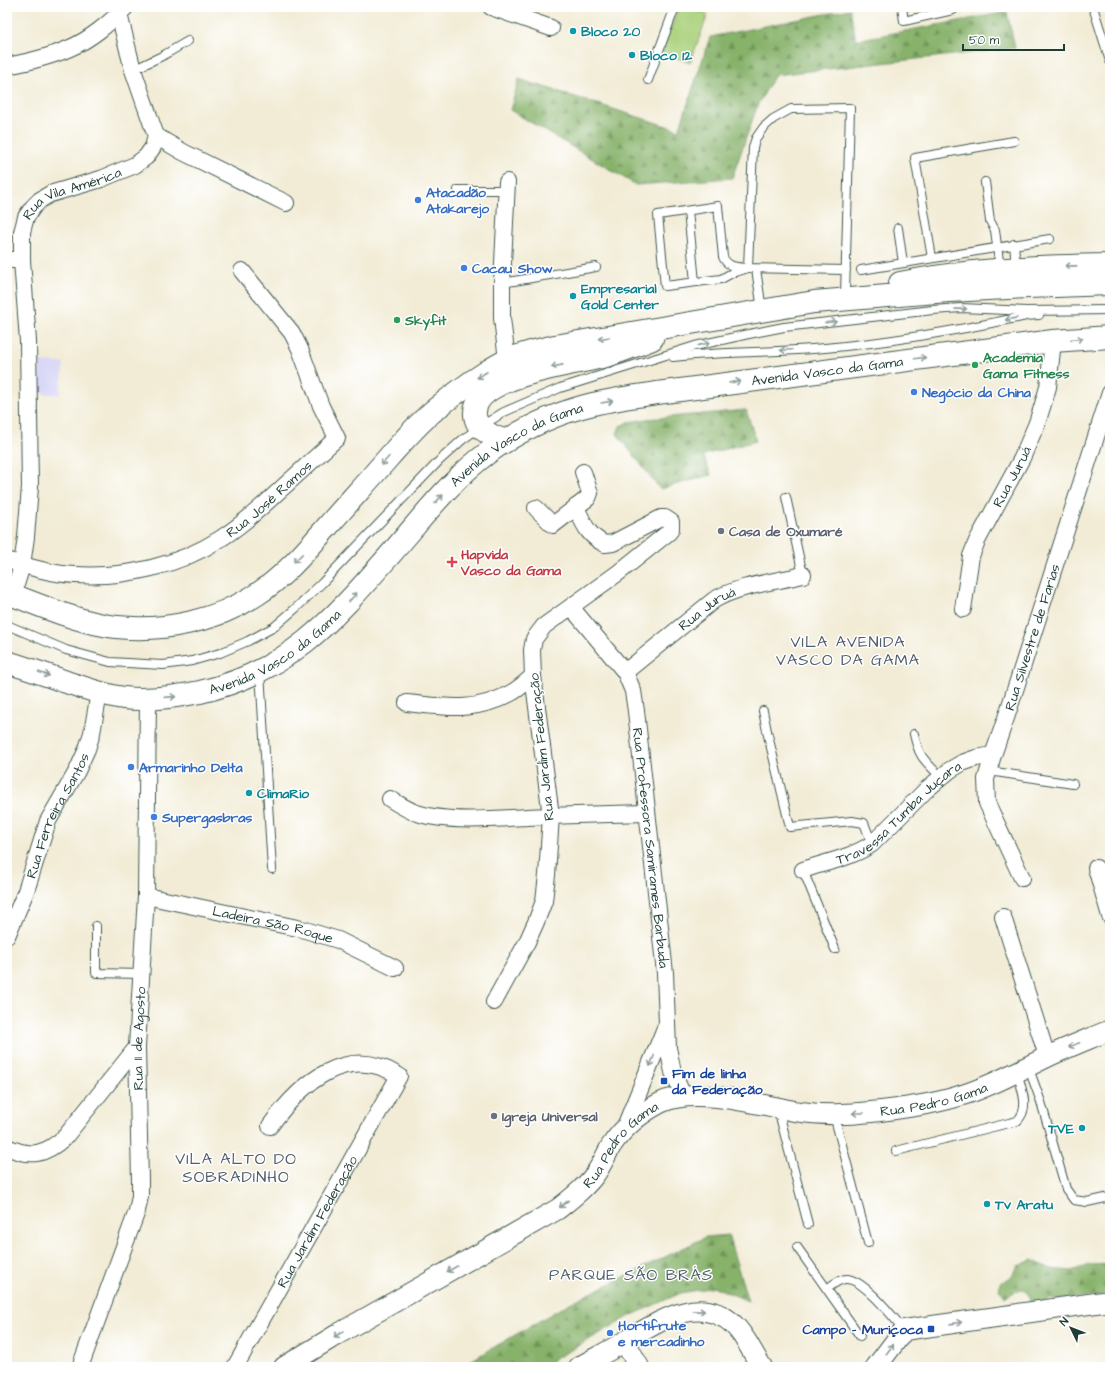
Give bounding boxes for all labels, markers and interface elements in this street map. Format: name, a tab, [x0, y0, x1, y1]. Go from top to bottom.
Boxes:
place label: Bloco 20	[581, 22, 640, 42]
marker: Bloco 20	[568, 26, 578, 36]
scale bar	[963, 26, 1064, 52]
text: 50 m	[969, 32, 1000, 49]
place label: Bloco 12	[640, 46, 693, 66]
marker: Bloco 12	[627, 50, 637, 60]
street label: Rua Vila América	[18, 163, 125, 224]
place label: Atacadão Atakarejo	[426, 183, 489, 219]
marker: Atacadão Atakarejo	[413, 195, 423, 205]
place label: Cacau Show	[472, 259, 553, 279]
one-way arrow	[1065, 262, 1078, 270]
marker: Cacau Show	[459, 263, 469, 273]
place label: Empresarial Gold Center	[581, 279, 659, 315]
marker: Empresarial Gold Center	[568, 291, 578, 301]
one-way arrow	[954, 305, 967, 312]
place label: Skyfit	[404, 311, 447, 331]
marker: Skyfit	[392, 315, 402, 325]
one-way arrow	[1005, 316, 1018, 324]
one-way arrow	[824, 318, 837, 326]
one-way arrow	[598, 334, 611, 342]
one-way arrow	[1070, 335, 1083, 342]
one-way arrow	[697, 340, 710, 348]
one-way arrow	[780, 347, 793, 354]
place label: Academia Gama Fitness	[983, 348, 1070, 384]
street label: Avenida Vasco da Gama	[750, 352, 904, 392]
one-way arrow	[913, 354, 926, 362]
marker: Academia Gama Fitness	[970, 360, 980, 370]
one-way arrow	[551, 362, 564, 370]
one-way arrow	[476, 371, 487, 380]
one-way arrow	[729, 378, 742, 386]
place label: Negócio da China	[922, 383, 1032, 404]
marker: Negócio da China	[909, 387, 919, 397]
one-way arrow	[600, 397, 613, 405]
street label: Avenida Vasco da Gama	[446, 398, 586, 492]
street label: Rua Juruá	[988, 443, 1037, 511]
street label: Rua José Ramos	[222, 456, 317, 543]
one-way arrow	[381, 456, 390, 466]
one-way arrow	[434, 494, 444, 504]
place label: Casa de Oxumaré	[729, 522, 843, 542]
marker: Casa de Oxumaré	[716, 526, 726, 536]
place label: Hapvida Vasco da Gama	[460, 545, 562, 581]
one-way arrow	[293, 553, 303, 563]
marker: Hapvida Vasco da Gama	[446, 556, 458, 568]
street label: Rua Silvestre de Farias	[1000, 562, 1066, 713]
street label: Rua Juruá	[674, 582, 738, 636]
one-way arrow	[349, 591, 358, 602]
street label: Avenida Vasco da Gama	[207, 605, 346, 700]
district label: VILA AVENIDA VASCO DA GAMA	[776, 631, 920, 671]
one-way arrow	[37, 671, 50, 678]
street label: Rua Jardim Federação	[524, 672, 560, 822]
one-way arrow	[163, 694, 176, 701]
street label: Rua Professora Samirames Barbuda	[627, 727, 673, 969]
street label: Rua Ferreira Santos	[22, 750, 95, 881]
street label: Travessa Tumba Juçara	[834, 756, 965, 870]
place label: Armarinho Delta	[139, 758, 243, 778]
marker: Armarinho Delta	[126, 762, 136, 772]
place label: ClimaRio	[257, 784, 309, 804]
marker: ClimaRio	[244, 788, 254, 798]
place label: Supergasbras	[161, 808, 252, 829]
marker: Supergasbras	[149, 812, 159, 822]
street label: Ladeira São Roque	[210, 901, 336, 949]
street label: Rua 11 de Agosto	[128, 986, 152, 1091]
one-way arrow	[1068, 1041, 1080, 1049]
one-way arrow	[647, 1055, 655, 1067]
place label: Fim de linha da Federação	[671, 1064, 763, 1100]
marker: Fim de linha da Federação	[659, 1076, 669, 1086]
street label: Rua Pedro Gama	[879, 1078, 991, 1122]
street label: Rua Pedro Gama	[579, 1097, 662, 1193]
place label: Igreja Universal	[502, 1107, 599, 1128]
one-way arrow	[852, 1109, 865, 1117]
marker: Igreja Universal	[489, 1111, 499, 1121]
place label: TVE	[1047, 1119, 1075, 1139]
marker: TVE	[1077, 1123, 1087, 1133]
district label: VILA ALTO DO SOBRADINHO	[175, 1148, 297, 1188]
street label: Rua Jardim Federação	[273, 1152, 363, 1292]
place label: Tv Aratu	[994, 1195, 1053, 1215]
marker: Tv Aratu	[982, 1199, 992, 1209]
one-way arrow	[559, 1200, 570, 1208]
district label: PARQUE SÃO BRÁS	[549, 1264, 713, 1286]
one-way arrow	[446, 1266, 458, 1274]
one-way arrow	[692, 1307, 705, 1315]
north arrow	[1051, 1308, 1091, 1348]
text: N	[1056, 1314, 1072, 1329]
place label: Hortifrute e mercadinho	[618, 1316, 705, 1352]
one-way arrow	[949, 1319, 962, 1327]
place label: Campo - Muriçoca	[803, 1320, 924, 1340]
marker: Campo - Muriçoca	[926, 1324, 936, 1334]
marker: Hortifrute e mercadinho	[605, 1328, 615, 1338]
one-way arrow	[333, 1330, 345, 1338]
one-way arrow	[886, 1343, 894, 1354]

